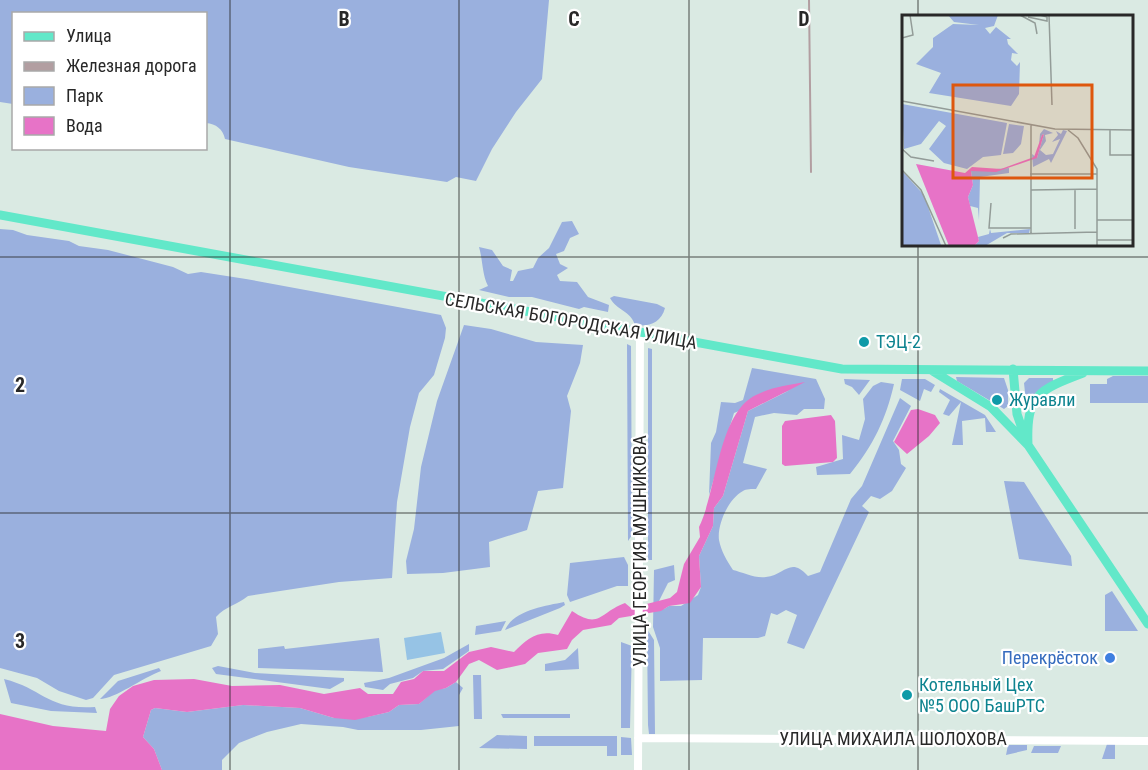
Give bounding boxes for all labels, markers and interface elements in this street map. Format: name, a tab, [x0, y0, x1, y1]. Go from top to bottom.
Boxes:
text: B	[338, 7, 350, 31]
text: C	[568, 7, 580, 31]
text: D	[798, 7, 810, 31]
legend	[12, 12, 207, 150]
inset map	[902, 15, 1133, 246]
text: Улица	[66, 25, 112, 46]
text: Железная дорога	[66, 55, 197, 76]
text: Парк	[66, 85, 104, 106]
text: Вода	[66, 115, 103, 136]
street label: СЕЛЬСКАЯ БОГОРОДСКАЯ УЛИЦА	[443, 288, 699, 353]
place label: ТЭЦ-2	[876, 331, 921, 352]
marker: ТЭЦ-2	[857, 335, 871, 349]
text: 2	[15, 373, 25, 397]
place label: Журавли	[1009, 389, 1075, 410]
marker: Журавли	[990, 393, 1004, 407]
street label: УЛИЦА ГЕОРГИЯ МУШНИКОВА	[629, 434, 650, 667]
text: 3	[15, 629, 25, 653]
place label: Перекрёсток	[1002, 647, 1098, 668]
marker: Перекрёсток	[1103, 651, 1117, 665]
place label: Котельный Цех №5 ООО БашРТС	[919, 674, 1045, 716]
marker: Котельный Цех №5 ООО БашРТС	[900, 688, 914, 702]
street label: УЛИЦА МИХАИЛА ШОЛОХОВА	[779, 728, 1007, 749]

